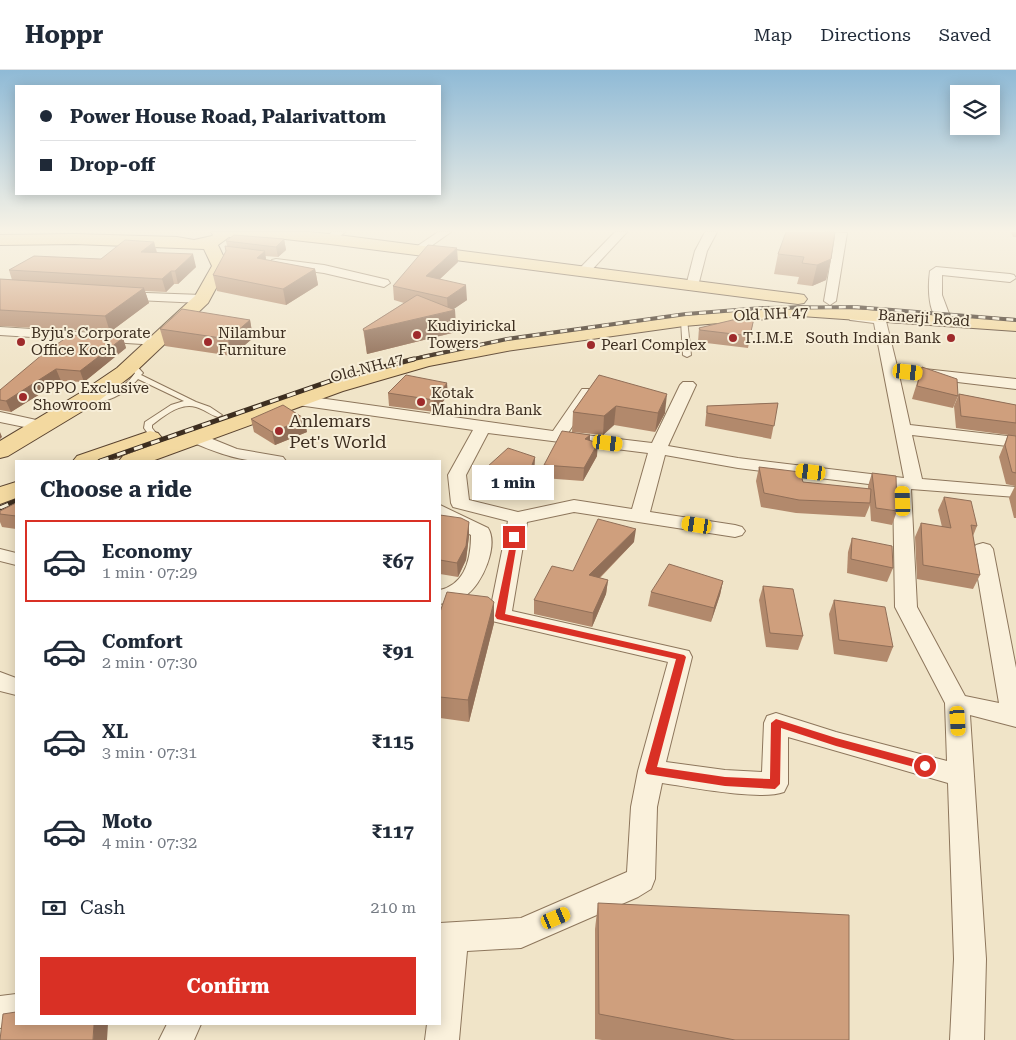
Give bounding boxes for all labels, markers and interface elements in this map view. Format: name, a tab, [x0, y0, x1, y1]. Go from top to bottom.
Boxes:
text: Hoppr	[25, 21, 103, 49]
text: Map	[754, 24, 792, 45]
text: Directions	[820, 24, 911, 45]
text: Saved	[939, 24, 991, 45]
map controls	[950, 85, 1000, 135]
button: layers	[950, 85, 1000, 135]
text: Power House Road, Palarivattom	[70, 105, 386, 128]
text: Drop-off	[70, 153, 155, 176]
street label: Old NH 47	[733, 303, 809, 325]
street label: Banerji Road	[877, 306, 971, 330]
place label: Kudiyirickal Towers	[427, 317, 516, 352]
place label: Byju's Corporate Office Koch	[31, 324, 150, 359]
place label: Nilambur Furniture	[218, 324, 286, 359]
marker: Kudiyirickal Towers	[411, 329, 423, 341]
place label: T.I.M.E	[743, 329, 793, 347]
place label: South Indian Bank	[805, 329, 941, 347]
marker: T.I.M.E	[727, 332, 739, 344]
marker: South Indian Bank	[945, 332, 957, 344]
marker: Byju's Corporate Office Koch	[15, 336, 27, 348]
marker: Nilambur Furniture	[202, 336, 214, 348]
place label: Pearl Complex	[601, 336, 706, 354]
marker: Pearl Complex	[585, 339, 597, 351]
street label: Old NH 47	[328, 350, 406, 386]
car	[892, 363, 923, 381]
place label: OPPO Exclusive Showroom	[33, 379, 149, 414]
place label: Kotak Mahindra Bank	[431, 384, 543, 419]
marker: OPPO Exclusive Showroom	[17, 391, 29, 403]
marker: Kotak Mahindra Bank	[415, 396, 427, 408]
place label: Anlemars Pet's World	[289, 410, 387, 452]
marker: Anlemars Pet's World	[273, 425, 285, 437]
car	[592, 434, 623, 452]
car	[795, 463, 826, 481]
callout: 1 min	[473, 464, 555, 500]
text: 1 min	[491, 473, 535, 492]
text: Choose a ride	[40, 477, 192, 502]
car	[894, 486, 911, 516]
car	[681, 515, 712, 535]
route end	[503, 526, 525, 548]
icon: car	[42, 539, 87, 584]
text: Economy	[102, 540, 192, 563]
text: ₹67	[382, 550, 414, 573]
text: 1 min · 07:29	[102, 563, 197, 582]
icon: car	[42, 629, 87, 674]
text: Comfort	[102, 630, 183, 653]
text: ₹91	[382, 640, 414, 663]
text: 2 min · 07:30	[102, 653, 197, 672]
car	[949, 706, 966, 736]
icon: car	[42, 719, 87, 764]
text: XL	[102, 720, 128, 743]
text: ₹115	[371, 730, 414, 753]
text: 3 min · 07:31	[102, 743, 197, 762]
route start	[914, 755, 936, 777]
icon: car	[42, 809, 87, 854]
text: Moto	[102, 810, 152, 833]
text: ₹117	[371, 820, 414, 843]
text: 4 min · 07:32	[102, 833, 197, 852]
icon: cash	[40, 894, 68, 922]
text: Cash	[80, 896, 125, 919]
text: 210 m	[370, 898, 416, 917]
car	[539, 905, 572, 931]
button: Confirm	[40, 957, 416, 1015]

